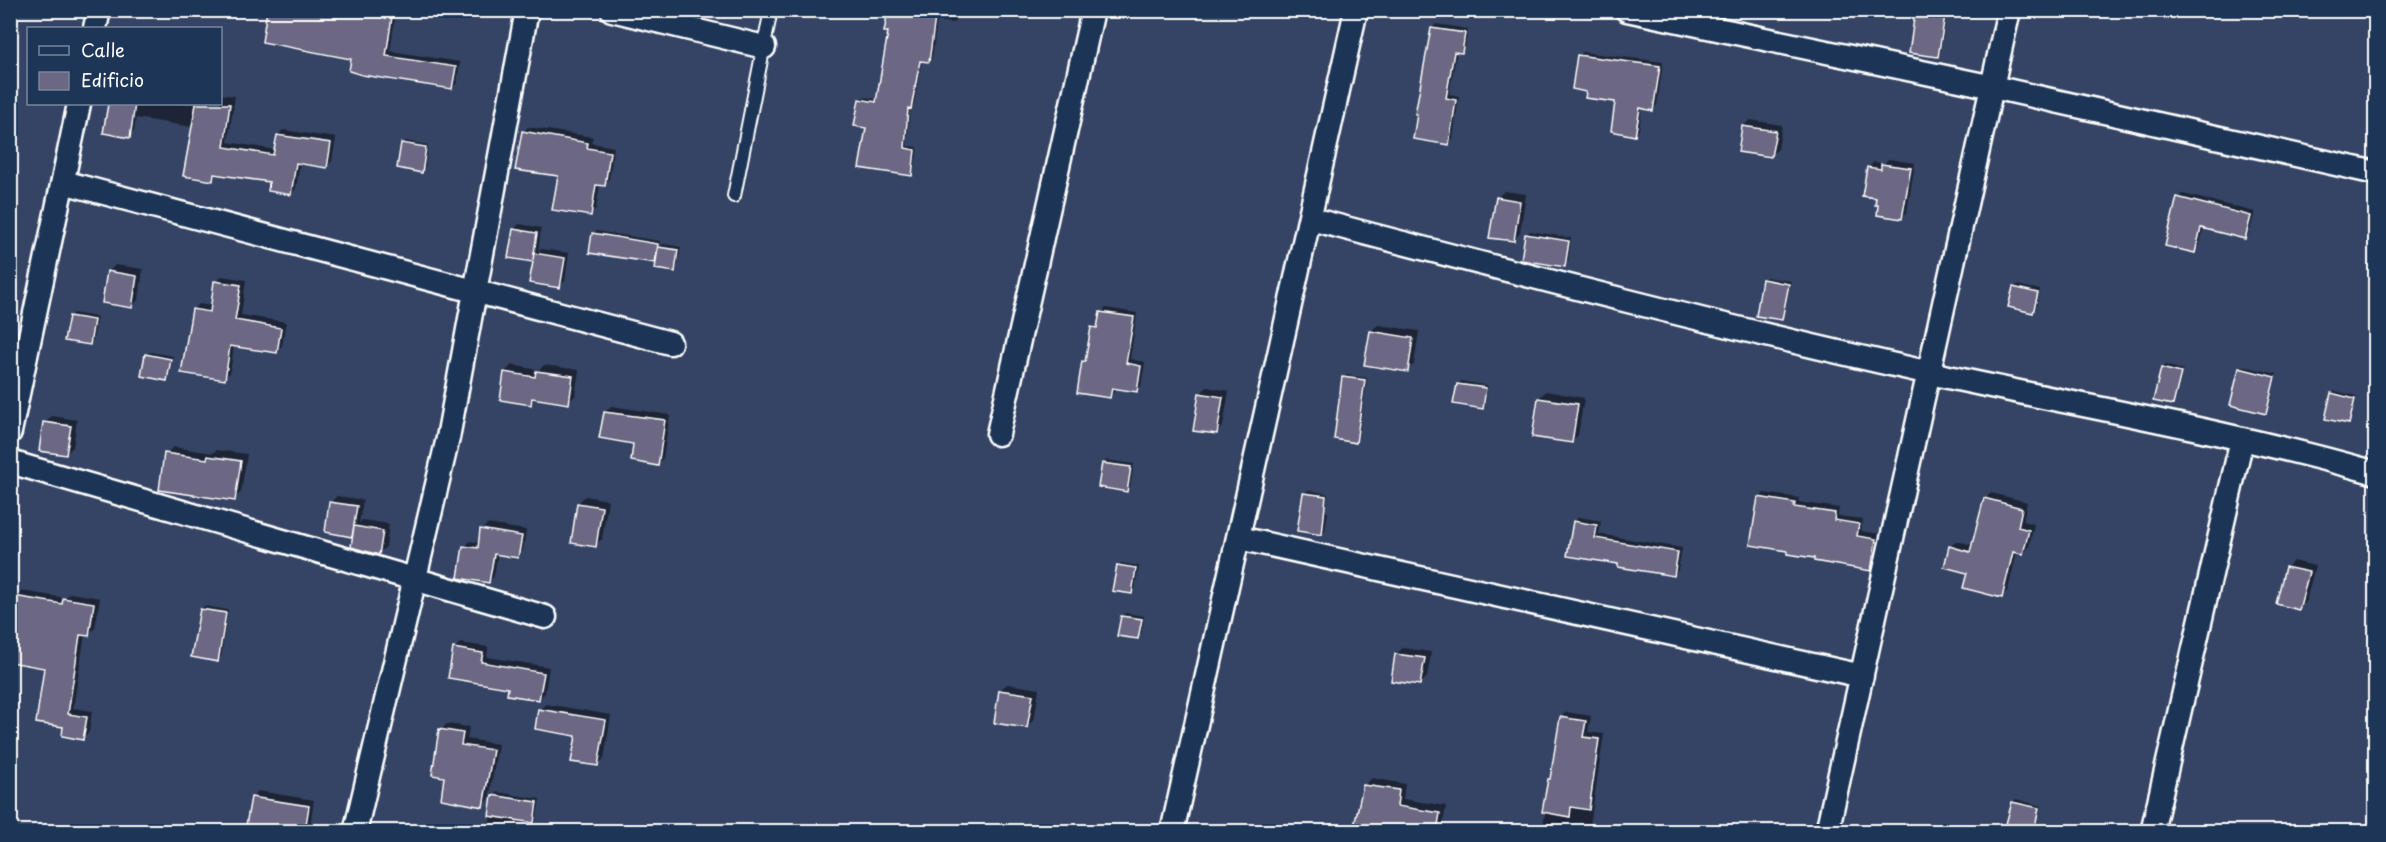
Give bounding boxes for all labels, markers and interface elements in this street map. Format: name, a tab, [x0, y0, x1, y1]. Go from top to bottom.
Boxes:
legend	[27, 27, 222, 105]
text: Calle	[81, 36, 125, 63]
text: Edificio	[81, 66, 144, 93]

